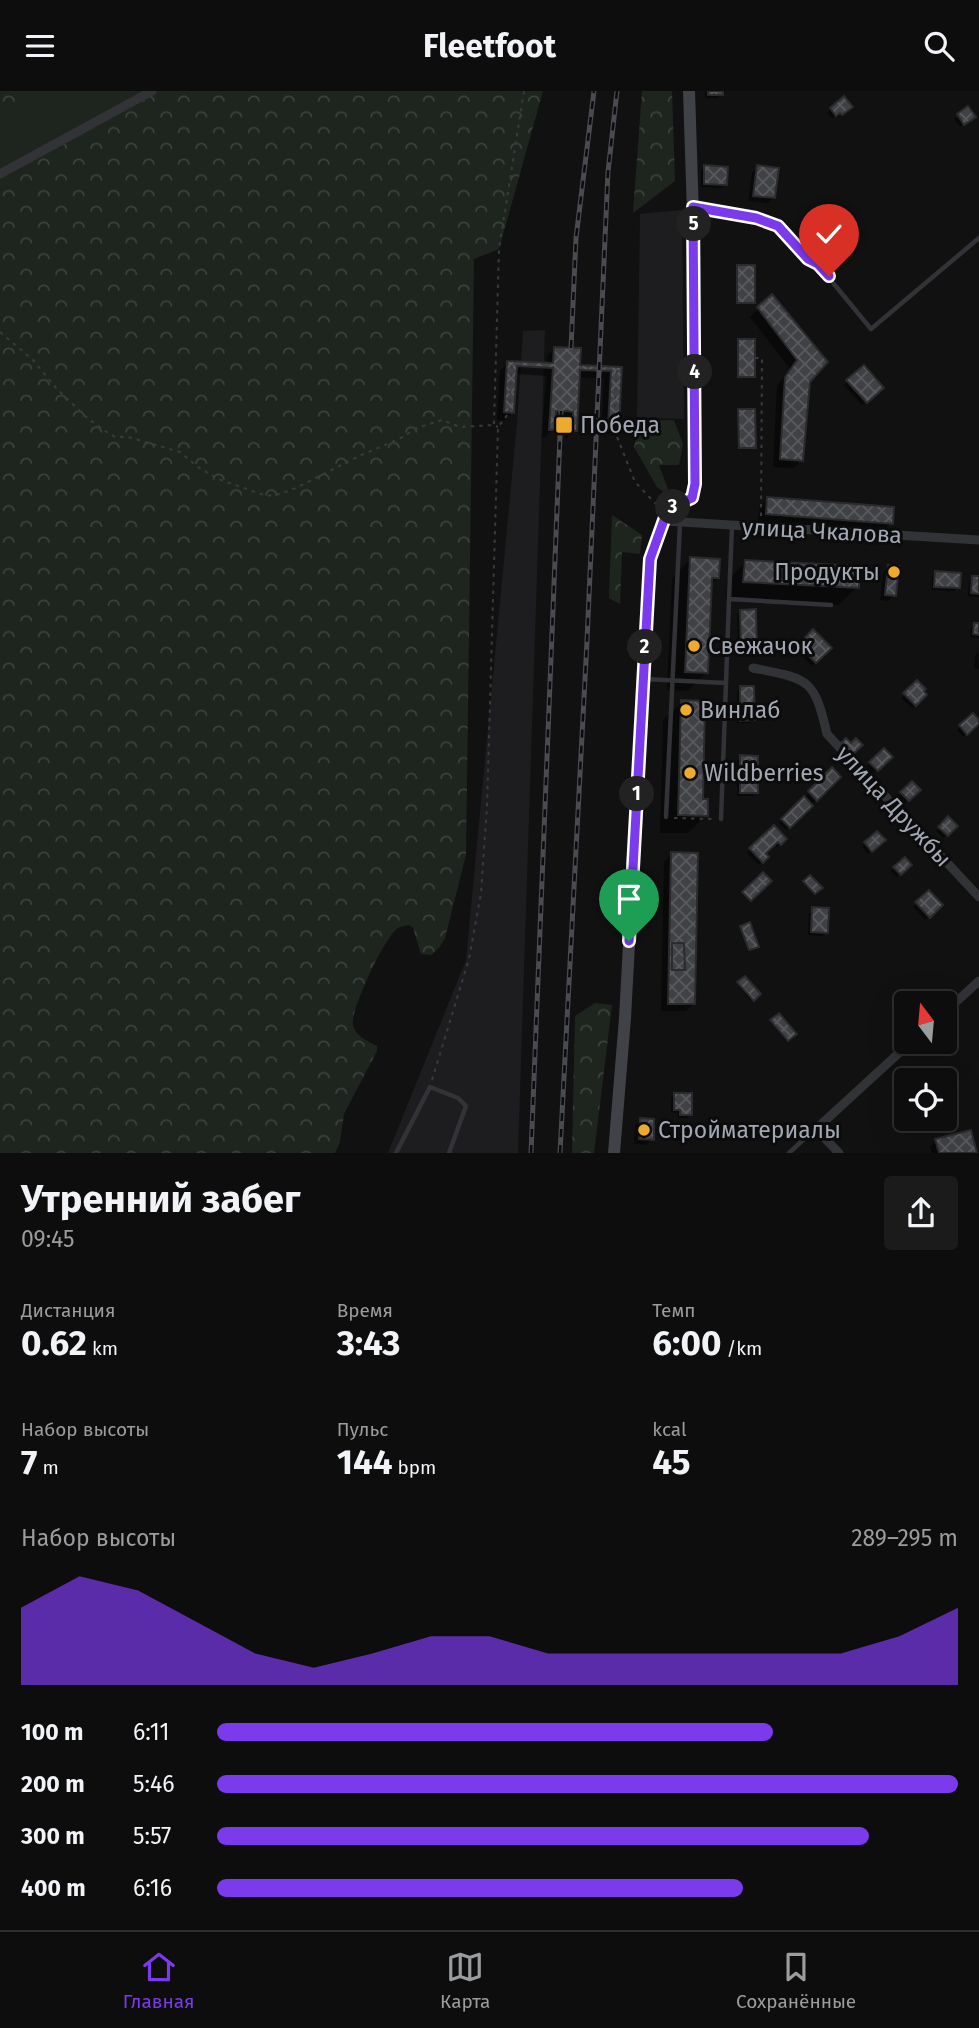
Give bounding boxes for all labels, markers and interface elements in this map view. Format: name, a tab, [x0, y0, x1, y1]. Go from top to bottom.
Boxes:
icon: menu	[21, 27, 59, 65]
text: Fleetfoot	[423, 27, 556, 65]
icon: search	[920, 27, 958, 65]
pin	[799, 204, 859, 276]
pin: 5	[676, 207, 712, 241]
text: 5	[688, 212, 699, 235]
icon: check	[810, 215, 848, 253]
pin: 4	[678, 355, 712, 389]
text: 4	[689, 360, 700, 383]
place label: Победа	[580, 411, 660, 439]
marker: Победа	[554, 415, 574, 435]
pin: 3	[656, 489, 690, 525]
text: 3	[668, 495, 677, 518]
street label: улица Чкалова	[741, 513, 903, 549]
place label: Продукты	[774, 558, 880, 586]
marker: Продукты	[886, 564, 902, 580]
pin: 2	[628, 629, 662, 665]
place label: Свежачок	[708, 632, 813, 660]
text: 2	[640, 635, 649, 658]
marker: Свежачок	[686, 638, 702, 654]
place label: Винлаб	[700, 696, 781, 724]
marker: Винлаб	[678, 702, 694, 718]
street label: улица Дружбы	[831, 739, 957, 873]
place label: Wildberries	[704, 759, 824, 787]
marker: Wildberries	[682, 765, 698, 781]
pin: 1	[620, 777, 654, 811]
text: 1	[632, 782, 641, 805]
pin	[599, 869, 659, 941]
icon: arrive	[610, 880, 648, 918]
north arrow	[894, 991, 957, 1053]
map controls	[894, 991, 957, 1131]
button: locate	[894, 1068, 957, 1131]
place label: Стройматериалы	[658, 1116, 841, 1144]
marker: Стройматериалы	[636, 1122, 652, 1138]
text: Утренний забег	[21, 1176, 300, 1222]
button: share	[884, 1176, 958, 1250]
text: 09:45	[21, 1225, 75, 1253]
text: Дистанция	[21, 1299, 116, 1322]
text: Время	[337, 1299, 393, 1322]
text: Темп	[652, 1299, 695, 1322]
text: 0.62	[21, 1322, 87, 1364]
text: 3:43	[337, 1322, 401, 1364]
text: 6:00	[652, 1322, 721, 1364]
text: km	[87, 1337, 118, 1360]
text: /km	[721, 1337, 762, 1360]
text: Набор высоты	[21, 1418, 149, 1441]
text: Пульс	[337, 1418, 388, 1441]
text: kcal	[652, 1418, 687, 1441]
text: 7	[21, 1441, 37, 1483]
text: 144	[337, 1441, 392, 1483]
text: 45	[652, 1441, 691, 1483]
text: m	[37, 1456, 59, 1479]
text: bpm	[392, 1456, 436, 1479]
text: Набор высоты	[21, 1524, 176, 1552]
text: 289–295 m	[851, 1524, 958, 1552]
text: 100 m	[21, 1718, 83, 1746]
text: 6:11	[133, 1718, 169, 1746]
text: 200 m	[21, 1770, 85, 1798]
text: 5:46	[133, 1770, 174, 1798]
text: 300 m	[21, 1822, 85, 1850]
text: 5:57	[133, 1822, 171, 1850]
text: 400 m	[21, 1874, 86, 1902]
text: 6:16	[133, 1874, 172, 1902]
tab: Главная	[123, 1948, 195, 2013]
tab: Карта	[440, 1948, 490, 2013]
tab: Сохранённые	[736, 1948, 856, 2013]

